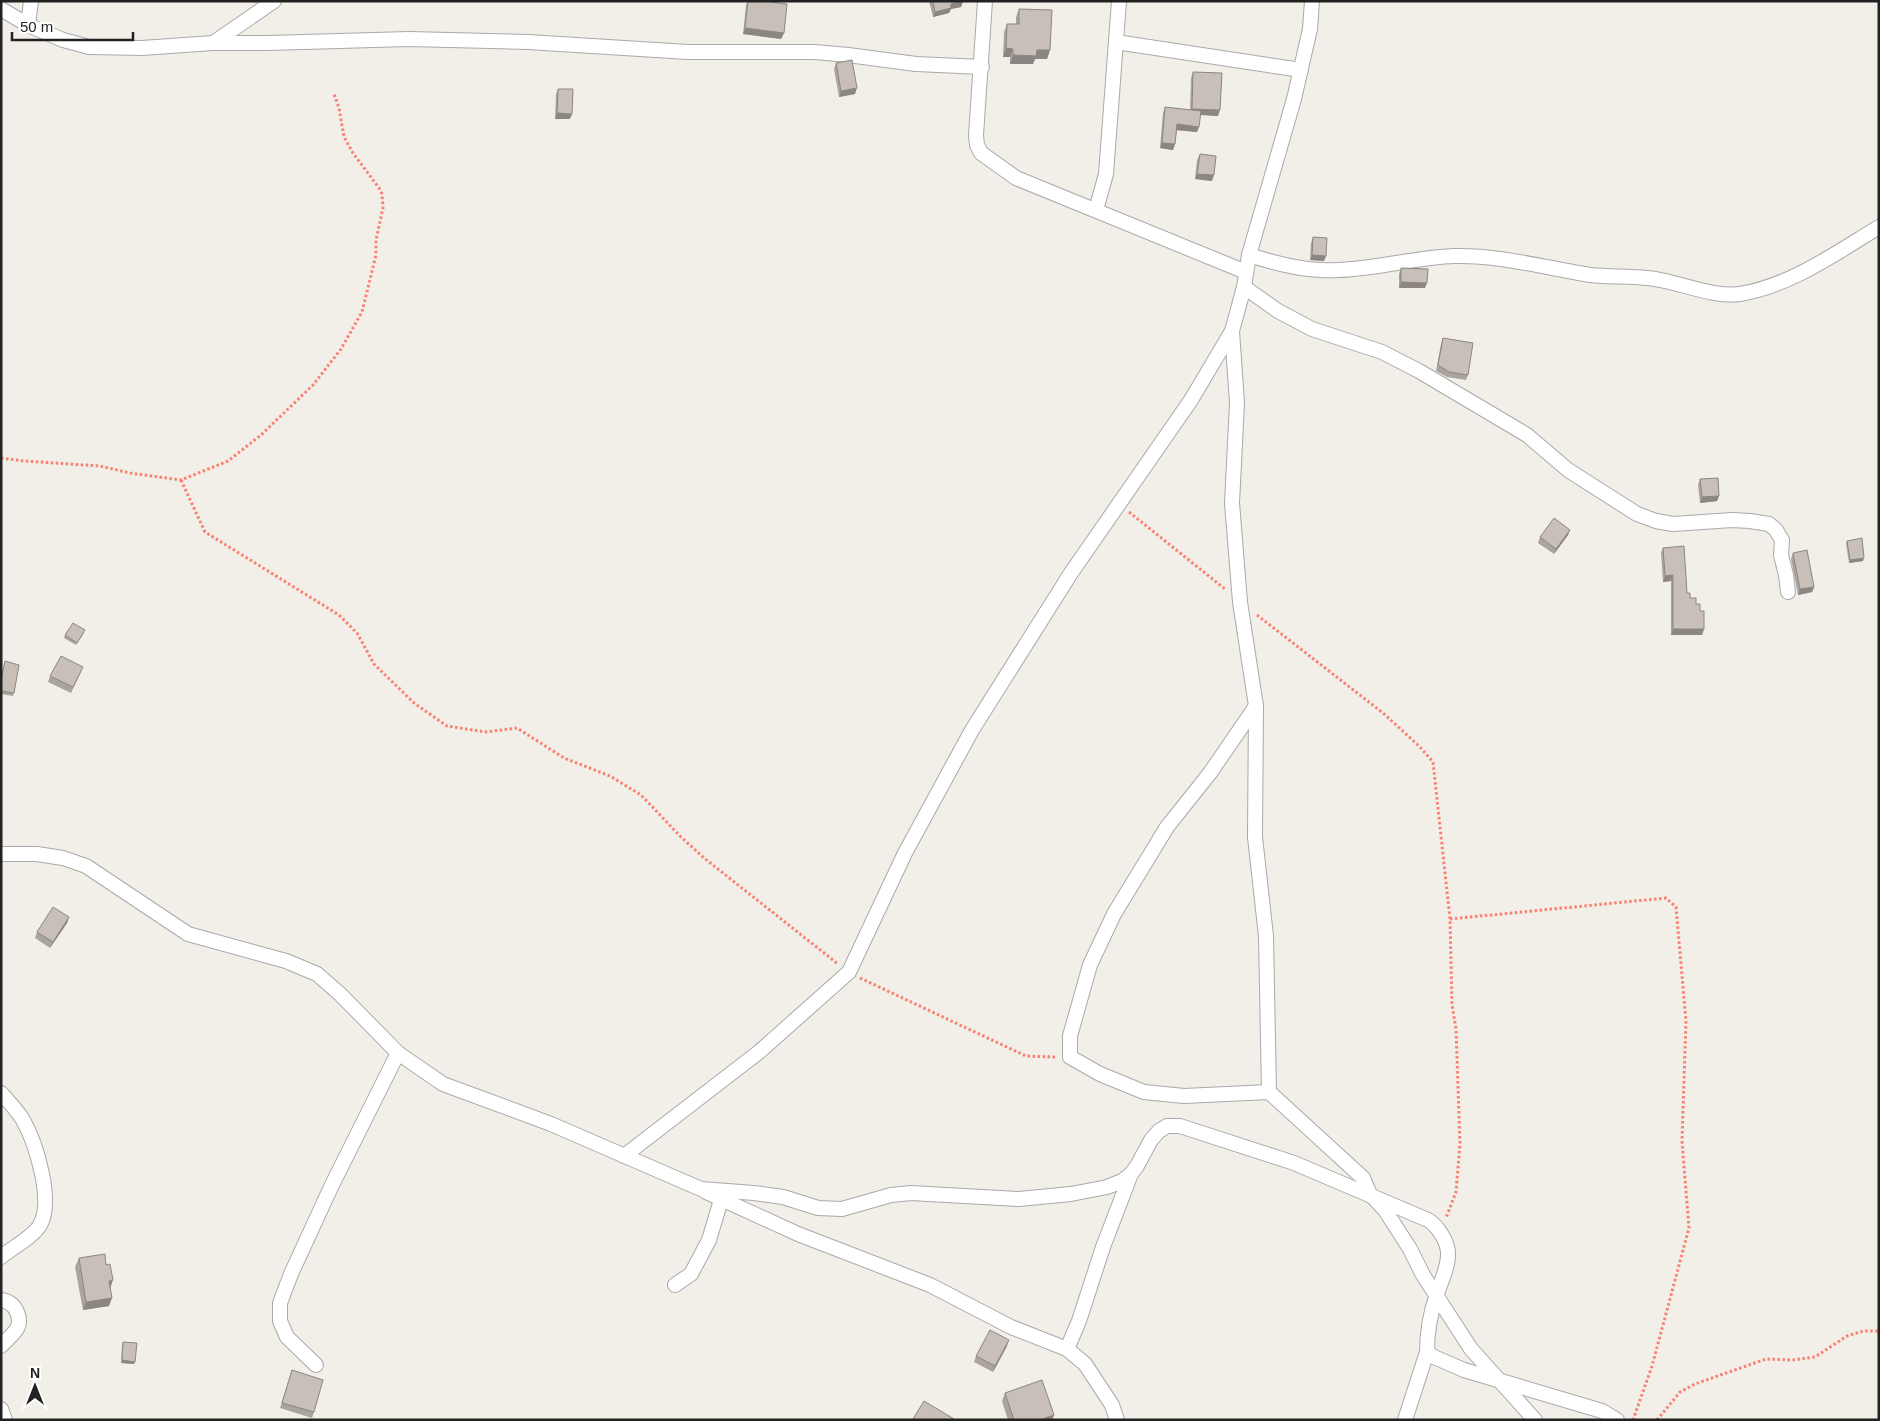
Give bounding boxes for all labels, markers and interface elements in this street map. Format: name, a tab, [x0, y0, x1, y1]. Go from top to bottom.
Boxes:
scale bar	[12, 10, 134, 42]
text: 50 m	[20, 18, 53, 35]
north arrow	[10, 1361, 60, 1411]
text: N	[30, 1365, 40, 1381]

